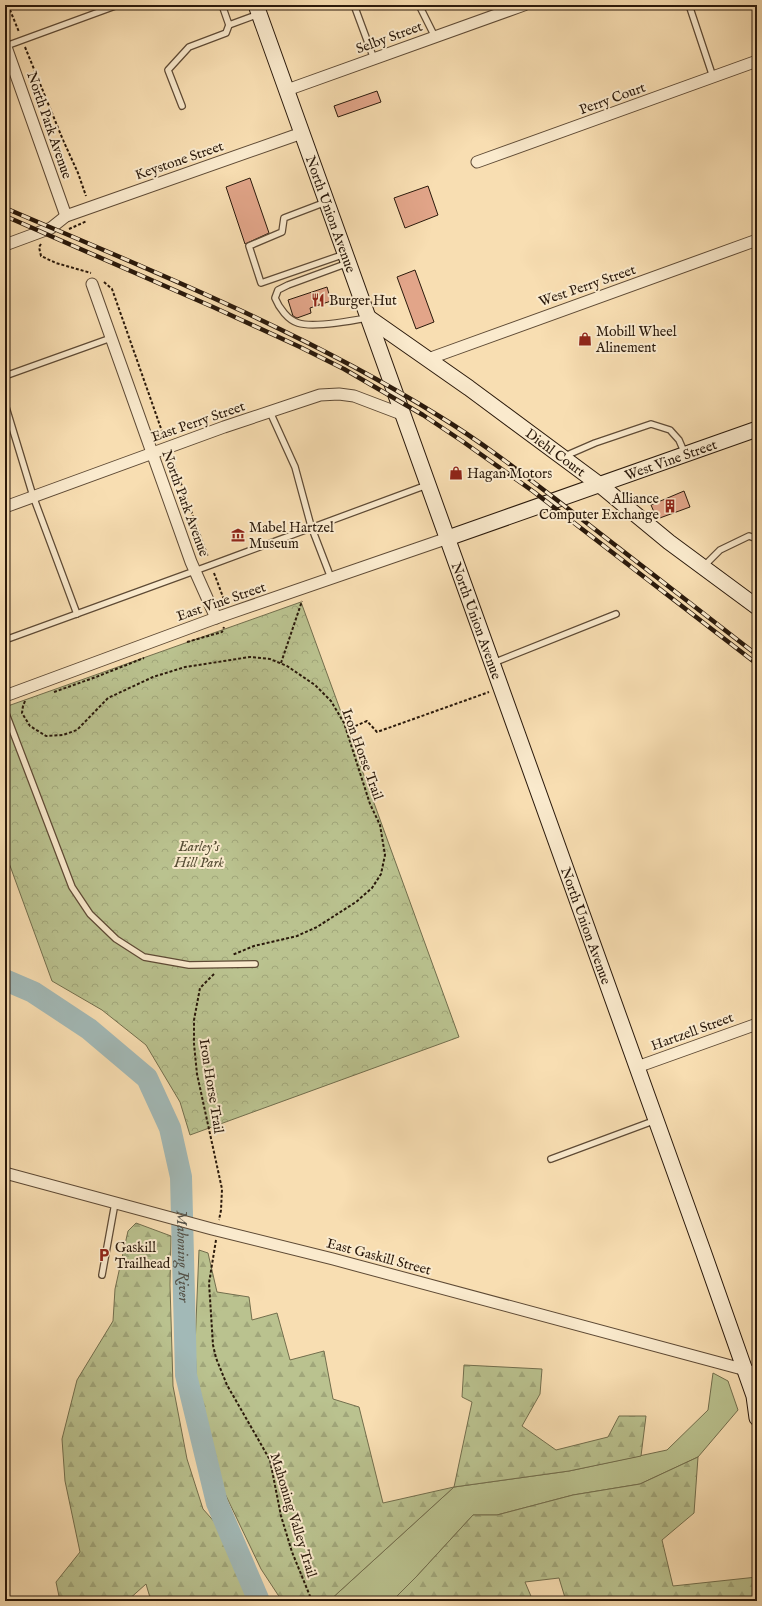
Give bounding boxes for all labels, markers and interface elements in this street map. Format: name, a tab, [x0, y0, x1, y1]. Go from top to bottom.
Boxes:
street label: Selby Street	[354, 18, 425, 58]
street label: North Park Avenue	[22, 69, 76, 182]
street label: Perry Court	[577, 79, 648, 119]
street label: Keystone Street	[133, 137, 226, 184]
street label: North Union Avenue	[301, 153, 359, 276]
street label: West Perry Street	[537, 261, 638, 311]
restaurant icon: Burger Hut	[310, 292, 326, 308]
place label: Burger Hut	[329, 292, 397, 310]
place label: Mobill Wheel Alinement	[595, 323, 677, 357]
shop icon: Mobill Wheel Alinement	[577, 331, 593, 347]
street label: East Perry Street	[149, 397, 248, 446]
street label: Diehl Court	[521, 425, 589, 481]
street label: West Vine Street	[622, 436, 720, 485]
street label: North Park Avenue	[157, 448, 213, 560]
shop icon: Hagan Motors	[448, 465, 464, 481]
place label: Hagan Motors	[467, 465, 552, 483]
place label: Alliance Computer Exchange	[539, 490, 660, 524]
building icon: Alliance Computer Exchange	[662, 498, 678, 514]
place label: Mabel Hartzel Museum	[249, 519, 334, 553]
museum icon: Mabel Hartzel Museum	[230, 527, 246, 543]
street label: North Union Avenue	[447, 560, 505, 682]
street label: East Vine Street	[174, 578, 268, 626]
street label: Iron Horse Trail	[337, 706, 387, 803]
park label: Earley's Hill Park	[173, 838, 224, 872]
street label: North Union Avenue	[556, 865, 615, 987]
street label: Hartzell Street	[649, 1009, 736, 1055]
street label: Iron Horse Trail	[195, 1037, 227, 1135]
water label: Mahoning River	[172, 1210, 193, 1303]
street label: East Gaskill Street	[325, 1234, 433, 1280]
place label: Gaskill Trailhead	[115, 1239, 171, 1273]
parking icon: Gaskill Trailhead	[96, 1247, 112, 1263]
street label: Mahoning Valley Trail	[265, 1451, 321, 1580]

